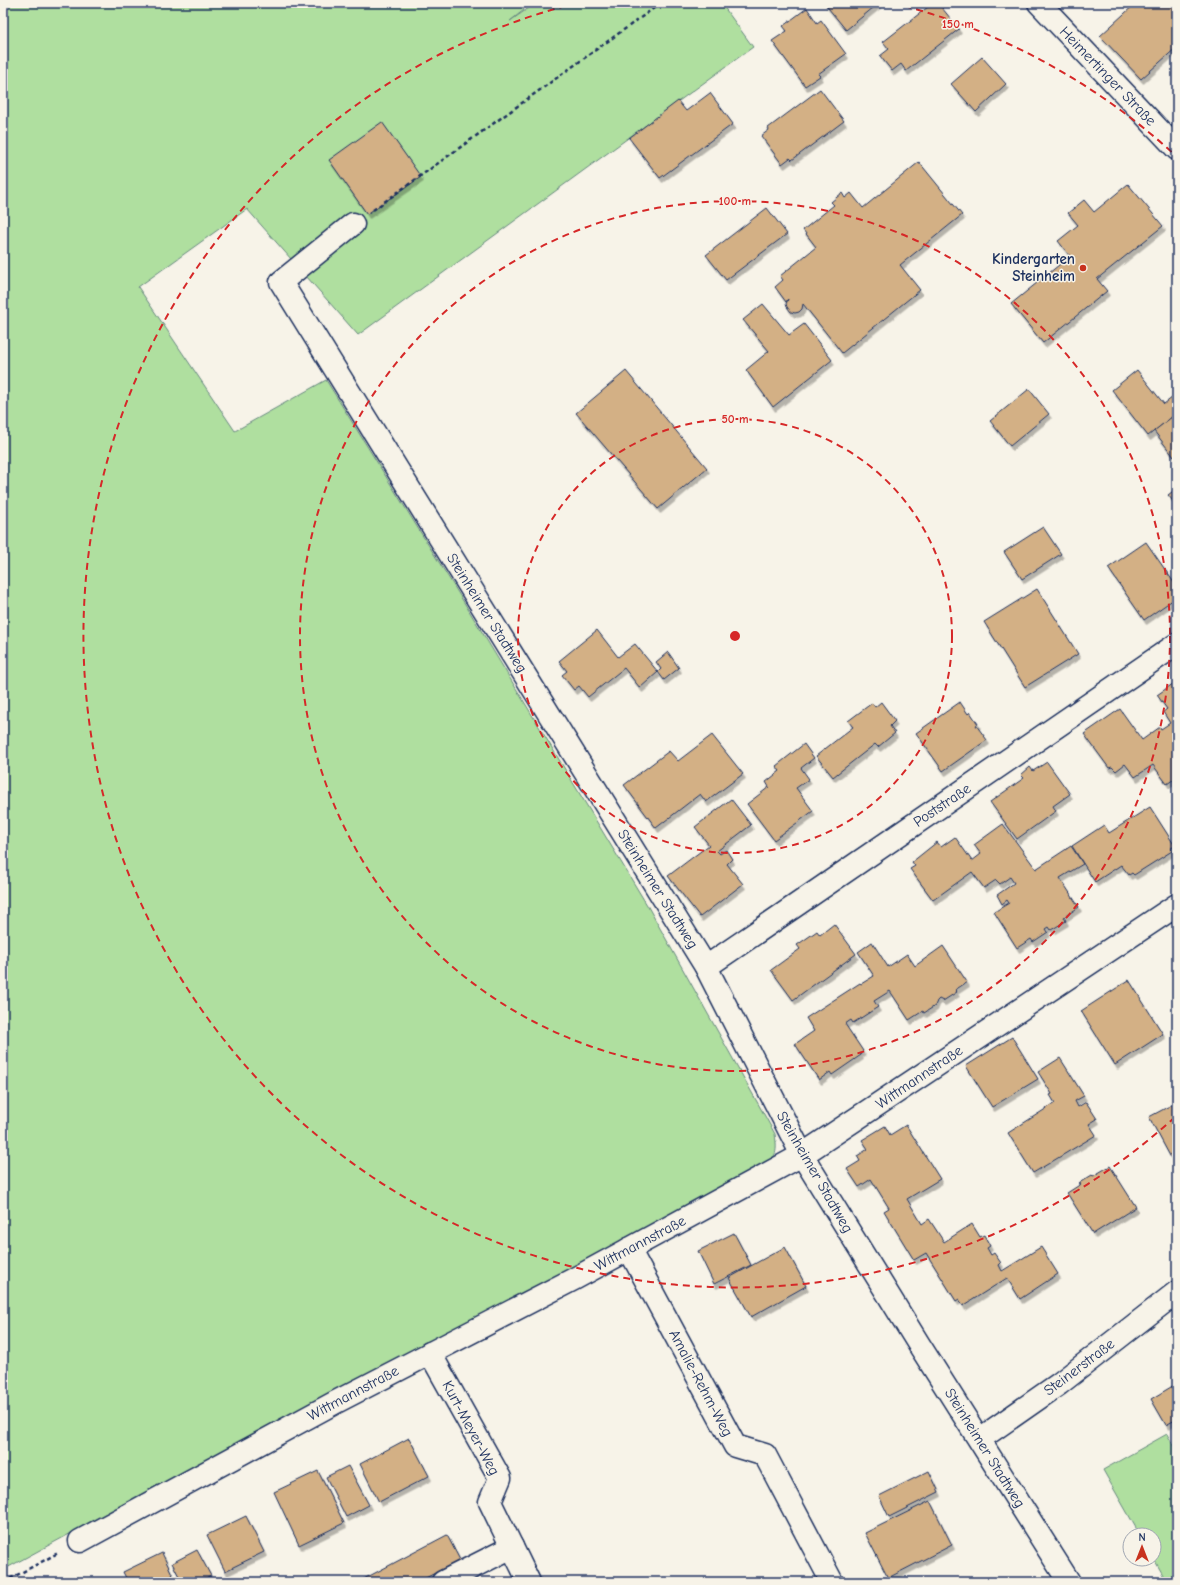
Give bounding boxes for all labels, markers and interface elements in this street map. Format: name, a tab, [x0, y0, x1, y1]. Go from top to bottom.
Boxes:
text: 150 m	[942, 17, 974, 31]
street label: Heimertinger Straße	[1056, 22, 1160, 130]
text: 100 m	[719, 194, 751, 208]
place label: Kindergarten Steinheim	[992, 250, 1075, 285]
marker: Kindergarten Steinheim	[1078, 263, 1088, 273]
text: 50 m	[721, 412, 749, 426]
street label: Steinheimer Stadtweg	[443, 550, 531, 676]
centre of rings	[728, 629, 742, 643]
street label: Poststraße	[910, 779, 975, 831]
street label: Steinheimer Stadtweg	[614, 826, 702, 952]
street label: Wittmannstraße	[872, 1041, 966, 1113]
street label: Steinheimer Stadtweg	[773, 1108, 857, 1236]
street label: Wittmannstraße	[591, 1211, 689, 1275]
street label: Amalie-Rehm-Weg	[665, 1326, 737, 1440]
street label: Steinerstraße	[1040, 1334, 1118, 1400]
street label: Wittmannstraße	[304, 1361, 402, 1425]
street label: Kurt-Meyer-Weg	[438, 1378, 504, 1478]
street label: Steinheimer Stadtweg	[941, 1385, 1029, 1511]
north arrow	[1122, 1527, 1162, 1567]
text: N	[1138, 1531, 1146, 1544]

